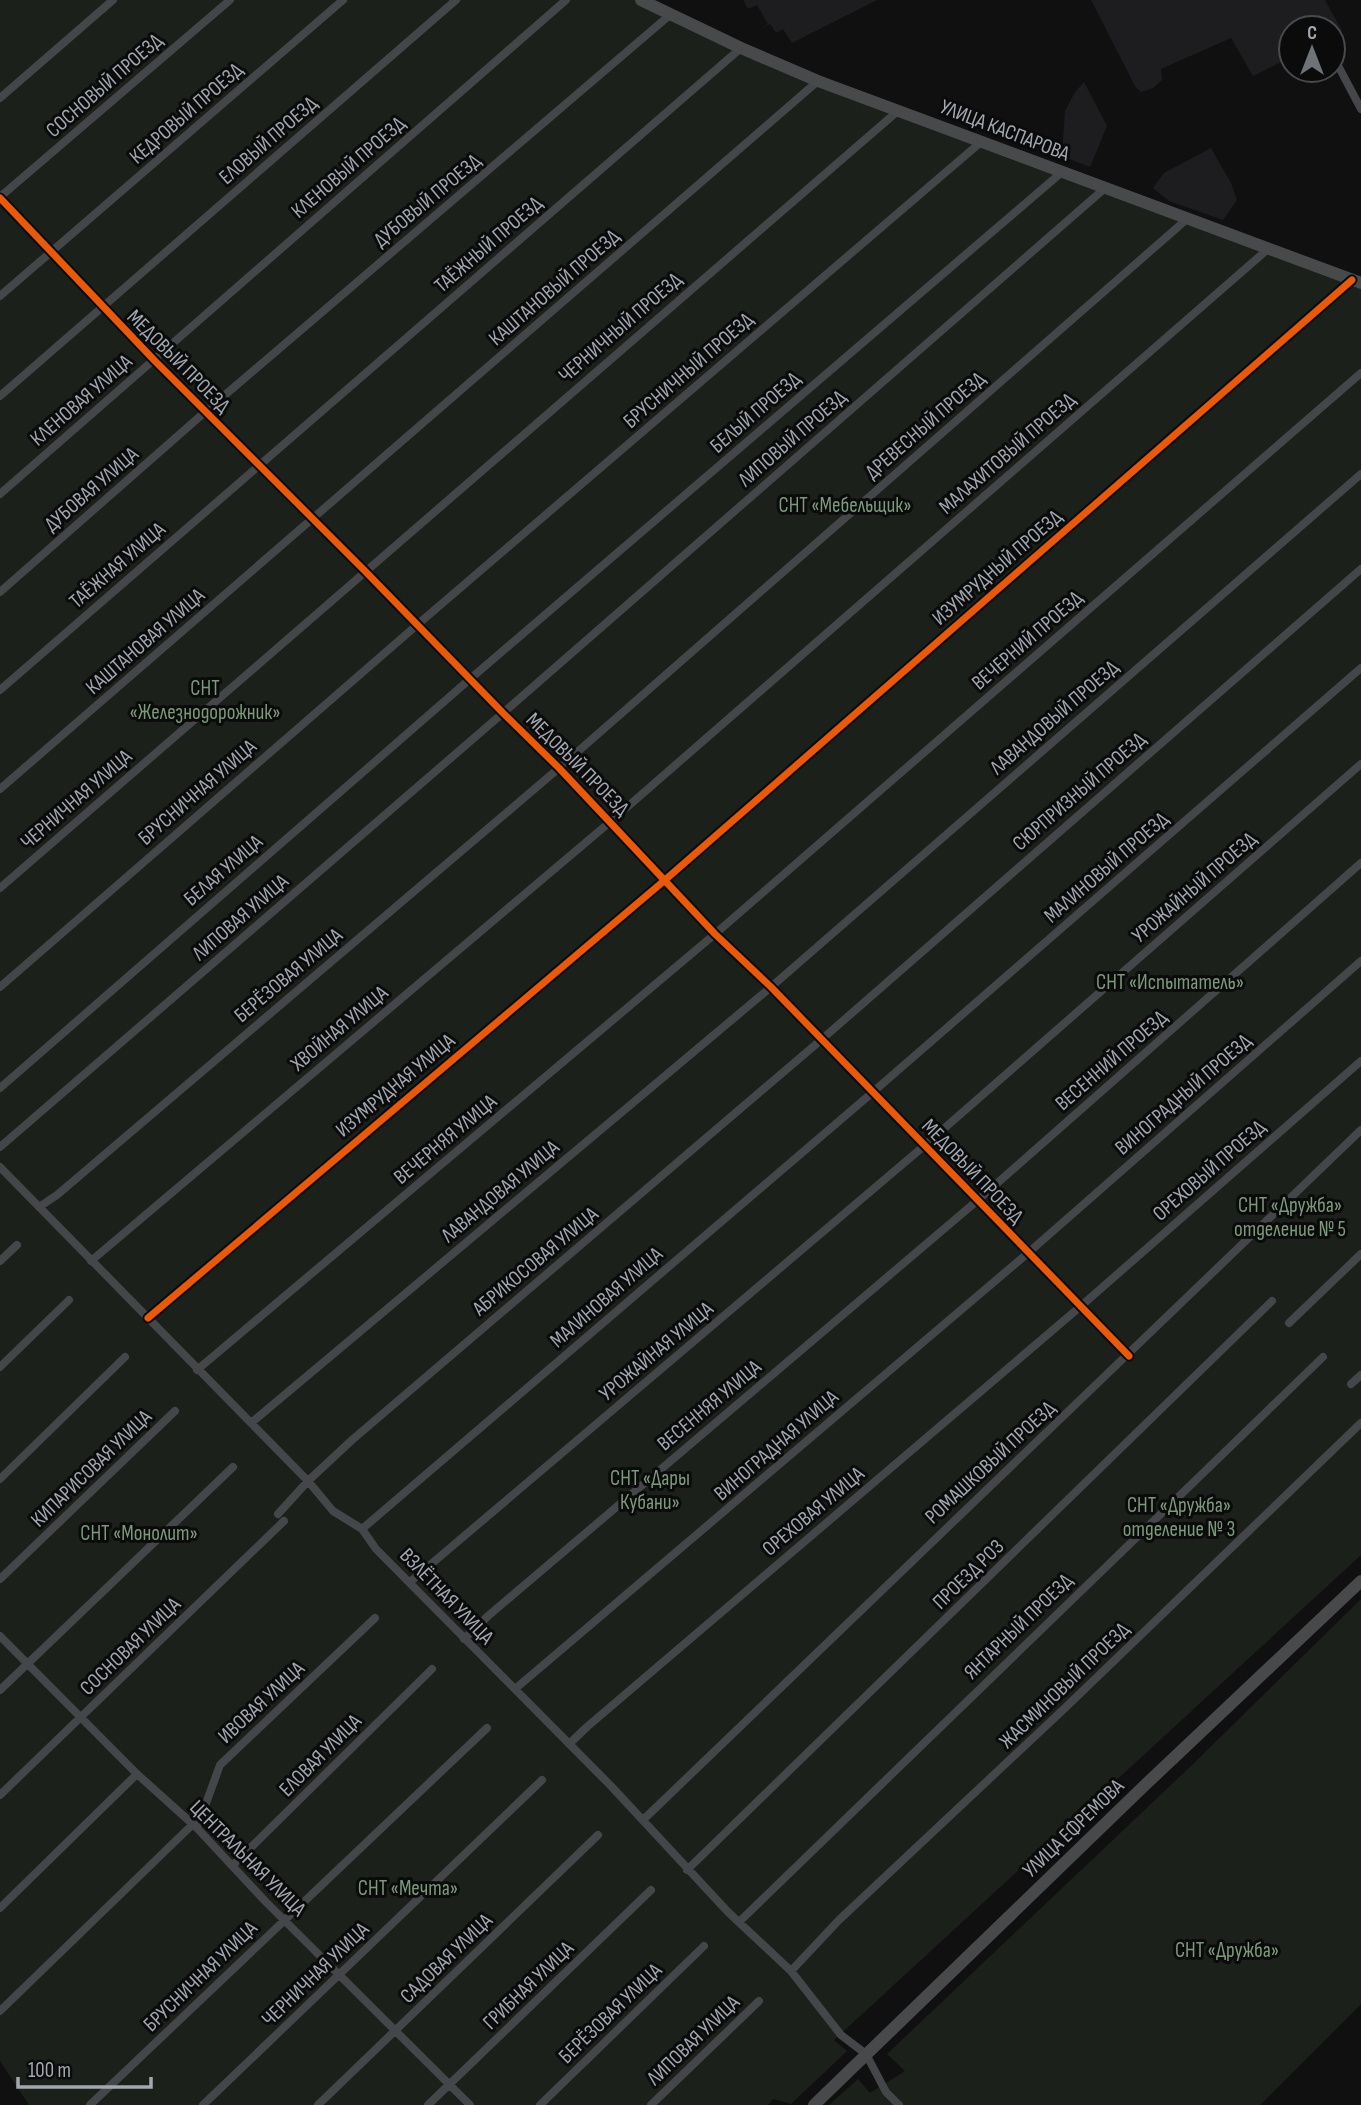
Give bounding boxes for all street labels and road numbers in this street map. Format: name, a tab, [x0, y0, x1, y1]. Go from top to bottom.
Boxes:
street label: СОСНОВЫЙ ПРОЕЗД	[41, 28, 168, 143]
street label: КЕДРОВЫЙ ПРОЕЗД	[125, 57, 248, 169]
street label: ЕЛОВЫЙ ПРОЕЗД	[214, 91, 323, 190]
street label: УЛИЦА КАСПАРОВА	[937, 94, 1074, 167]
street label: КЛЕНОВЫЙ ПРОЕЗД	[286, 111, 410, 224]
street label: ДУБОВЫЙ ПРОЕЗД	[369, 148, 486, 253]
street label: ТАЁЖНЫЙ ПРОЕЗД	[429, 191, 547, 298]
street label: КАШТАНОВЫЙ ПРОЕЗД	[484, 224, 625, 351]
street label: ЧЕРНИЧНЫЙ ПРОЕЗД	[554, 267, 687, 388]
street label: МЕДОВЫЙ ПРОЕЗД	[122, 304, 236, 418]
street label: БРУСНИЧНЫЙ ПРОЕЗД	[618, 307, 758, 434]
street label: КЛЕНОВАЯ УЛИЦА	[25, 349, 138, 451]
street label: БЕЛЫЙ ПРОЕЗД	[705, 366, 806, 458]
street label: ДРЕВЕСНЫЙ ПРОЕЗД	[860, 366, 991, 484]
street label: ЛИПОВЫЙ ПРОЕЗД	[732, 385, 851, 493]
street label: МАЛАХИТОВЫЙ ПРОЕЗД	[934, 387, 1081, 519]
street label: ДУБОВАЯ УЛИЦА	[39, 441, 144, 537]
street label: ИЗУМРУДНЫЙ ПРОЕЗД	[927, 504, 1067, 631]
street label: ТАЁЖНАЯ УЛИЦА	[64, 516, 171, 614]
street label: КАШТАНОВАЯ УЛИЦА	[81, 582, 211, 700]
street label: ВЕЧЕРНИЙ ПРОЕЗД	[967, 585, 1088, 695]
street label: ЛАВАНДОВЫЙ ПРОЕЗД	[984, 655, 1124, 781]
street label: МЕДОВЫЙ ПРОЕЗД	[521, 707, 635, 821]
street label: СЮРПРИЗНЫЙ ПРОЕЗД	[1008, 727, 1151, 856]
street label: БРУСНИЧНАЯ УЛИЦА	[133, 734, 262, 850]
street label: ЧЕРНИЧНАЯ УЛИЦА	[16, 744, 138, 854]
street label: МАЛИНОВЫЙ ПРОЕЗД	[1039, 807, 1174, 928]
street label: УРОЖАЙНЫЙ ПРОЕЗД	[1127, 826, 1262, 948]
street label: БЕЛАЯ УЛИЦА	[179, 829, 269, 911]
street label: ЛИПОВАЯ УЛИЦА	[186, 868, 294, 967]
street label: БЕРЁЗОВАЯ УЛИЦА	[229, 922, 348, 1028]
street label: ХВОЙНАЯ УЛИЦА	[285, 980, 394, 1077]
street label: ВЕСЕННИЙ ПРОЕЗД	[1050, 1005, 1172, 1116]
street label: ИЗУМРУДНАЯ УЛИЦА	[331, 1028, 461, 1142]
street label: ВИНОГРАДНЫЙ ПРОЕЗД	[1110, 1028, 1257, 1160]
street label: ВЕЧЕРНЯЯ УЛИЦА	[389, 1089, 503, 1190]
street label: МЕДОВЫЙ ПРОЕЗД	[916, 1114, 1029, 1229]
street label: ОРЕХОВЫЙ ПРОЕЗД	[1148, 1115, 1271, 1226]
street label: ЛАВАНДОВАЯ УЛИЦА	[436, 1134, 565, 1249]
street label: АБРИКОСОВАЯ УЛИЦА	[467, 1201, 604, 1322]
street label: МАЛИНОВАЯ УЛИЦА	[545, 1241, 668, 1353]
street label: УРОЖАЙНАЯ УЛИЦА	[594, 1296, 719, 1406]
street label: ВЕСЕННЯЯ УЛИЦА	[652, 1354, 767, 1456]
street label: ВИНОГРАДНАЯ УЛИЦА	[709, 1384, 844, 1506]
street label: РОМАШКОВЫЙ ПРОЕЗД	[920, 1396, 1061, 1529]
street label: КИПАРИСОВАЯ УЛИЦА	[26, 1404, 158, 1532]
street label: ОРЕХОВАЯ УЛИЦА	[757, 1461, 870, 1561]
street label: ПРОЕЗД РОЗ	[927, 1534, 1009, 1614]
street label: ВЗЛЁТНАЯ УЛИЦА	[394, 1543, 499, 1650]
street label: ЯНТАРНЫЙ ПРОЕЗД	[959, 1568, 1078, 1685]
street label: СОСНОВАЯ УЛИЦА	[75, 1591, 187, 1701]
street label: ЖАСМИНОВЫЙ ПРОЕЗД	[994, 1617, 1135, 1754]
street label: ИВОВАЯ УЛИЦА	[213, 1655, 310, 1749]
street label: ЕЛОВАЯ УЛИЦА	[274, 1708, 367, 1802]
street label: УЛИЦА ЕФРЕМОВА	[1018, 1773, 1130, 1883]
street label: ЦЕНТРАЛЬНАЯ УЛИЦА	[184, 1795, 312, 1922]
street label: САДОВАЯ УЛИЦА	[395, 1908, 498, 2008]
street label: БРУСНИЧНАЯ УЛИЦА	[138, 1915, 263, 2037]
street label: ЧЕРНИЧНАЯ УЛИЦА	[257, 1916, 375, 2032]
street label: ГРИБНАЯ УЛИЦА	[478, 1935, 580, 2035]
street label: БЕРЁЗОВАЯ УЛИЦА	[554, 1957, 668, 2069]
street label: ЛИПОВАЯ УЛИЦА	[641, 1989, 746, 2091]

